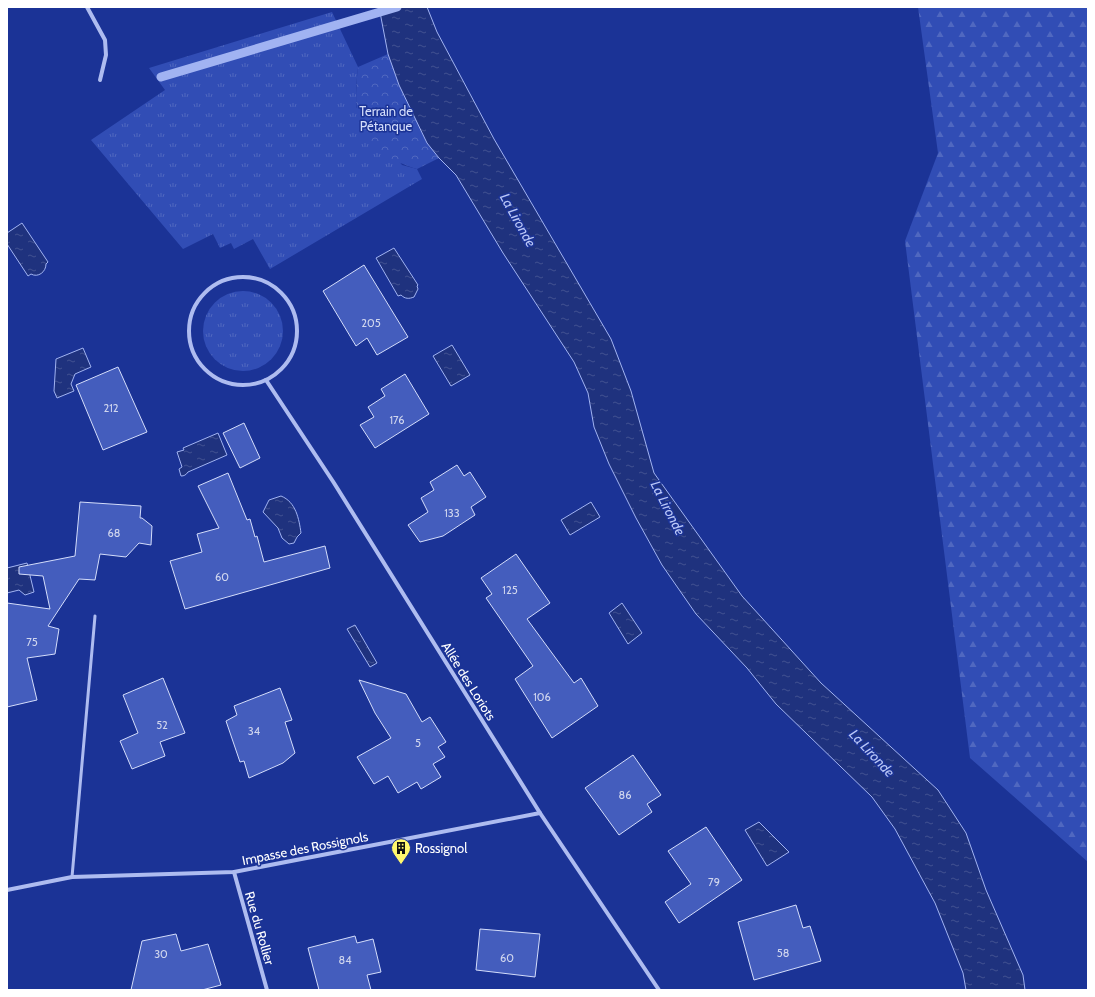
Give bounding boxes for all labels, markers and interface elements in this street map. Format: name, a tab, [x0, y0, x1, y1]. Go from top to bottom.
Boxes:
park label: Terrain de Pétanque	[359, 103, 413, 134]
water label: La Lironde	[496, 190, 540, 251]
house number: 205	[361, 316, 381, 330]
house number: 212	[103, 401, 119, 415]
house number: 176	[389, 413, 405, 427]
water label: La Lironde	[647, 478, 690, 539]
house number: 133	[444, 506, 460, 520]
house number: 68	[108, 526, 120, 540]
house number: 60	[215, 570, 229, 584]
house number: 125	[502, 583, 518, 597]
house number: 75	[26, 635, 38, 649]
street label: Allée des Loriots	[438, 639, 500, 724]
house number: 106	[533, 690, 551, 704]
house number: 52	[156, 718, 168, 732]
house number: 34	[248, 724, 261, 738]
water label: La Lironde	[845, 725, 899, 781]
house number: 5	[415, 736, 421, 750]
house number: 86	[619, 788, 631, 802]
street label: Impasse des Rossignols	[241, 828, 370, 868]
building icon: Rossignol	[390, 837, 412, 865]
place label: Rossignol	[415, 840, 467, 856]
house number: 79	[708, 875, 720, 889]
street label: Rue du Rollier	[242, 890, 278, 967]
house number: 58	[777, 946, 789, 960]
house number: 30	[154, 947, 168, 961]
house number: 60	[500, 951, 514, 965]
house number: 84	[338, 953, 352, 967]

